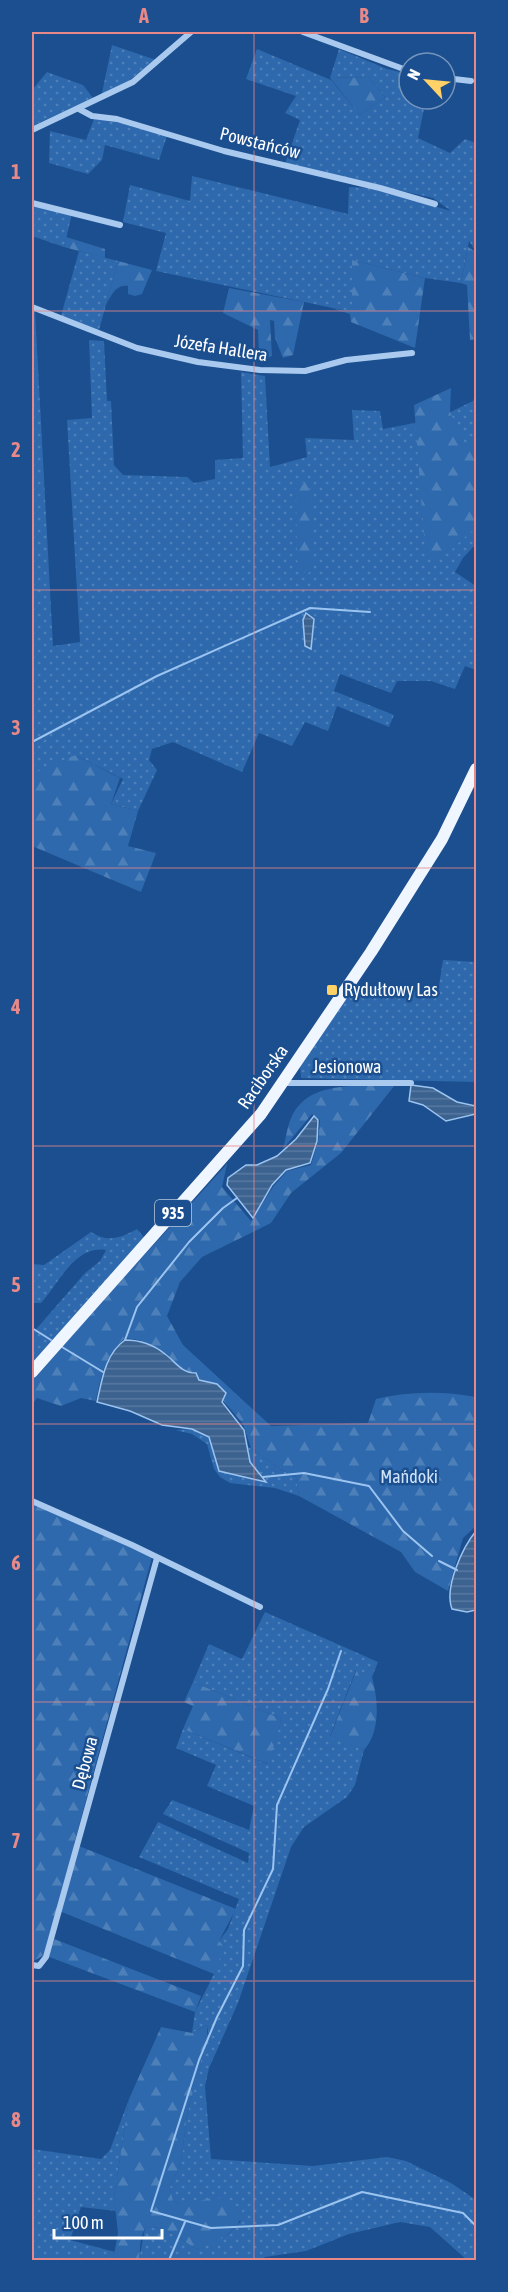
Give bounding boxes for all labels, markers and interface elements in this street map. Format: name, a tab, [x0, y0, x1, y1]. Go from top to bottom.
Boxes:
text: A	[138, 4, 149, 27]
text: B	[359, 4, 369, 27]
north arrow	[397, 51, 457, 111]
text: N	[403, 66, 424, 83]
street label: Powstańców	[218, 122, 303, 163]
text: 1	[11, 160, 21, 183]
street label: Józefa Hallera	[173, 330, 269, 365]
text: 2	[11, 438, 21, 461]
text: 3	[11, 716, 21, 739]
place label: Rydułtowy Las	[344, 979, 438, 1000]
marker: Rydułtowy Las	[325, 983, 339, 997]
text: 4	[10, 995, 21, 1018]
street label: Raciborska	[233, 1041, 292, 1113]
street label: Jesionowa	[313, 1056, 381, 1077]
road number: 935	[155, 1200, 191, 1226]
text: 5	[11, 1273, 21, 1296]
park label: Mańdoki	[380, 1466, 438, 1487]
text: 6	[11, 1551, 21, 1574]
street label: Dębowa	[67, 1734, 102, 1792]
text: 7	[11, 1829, 21, 1852]
text: 8	[11, 2108, 21, 2131]
scale bar	[54, 2202, 162, 2240]
text: 100 m	[63, 2212, 104, 2233]

